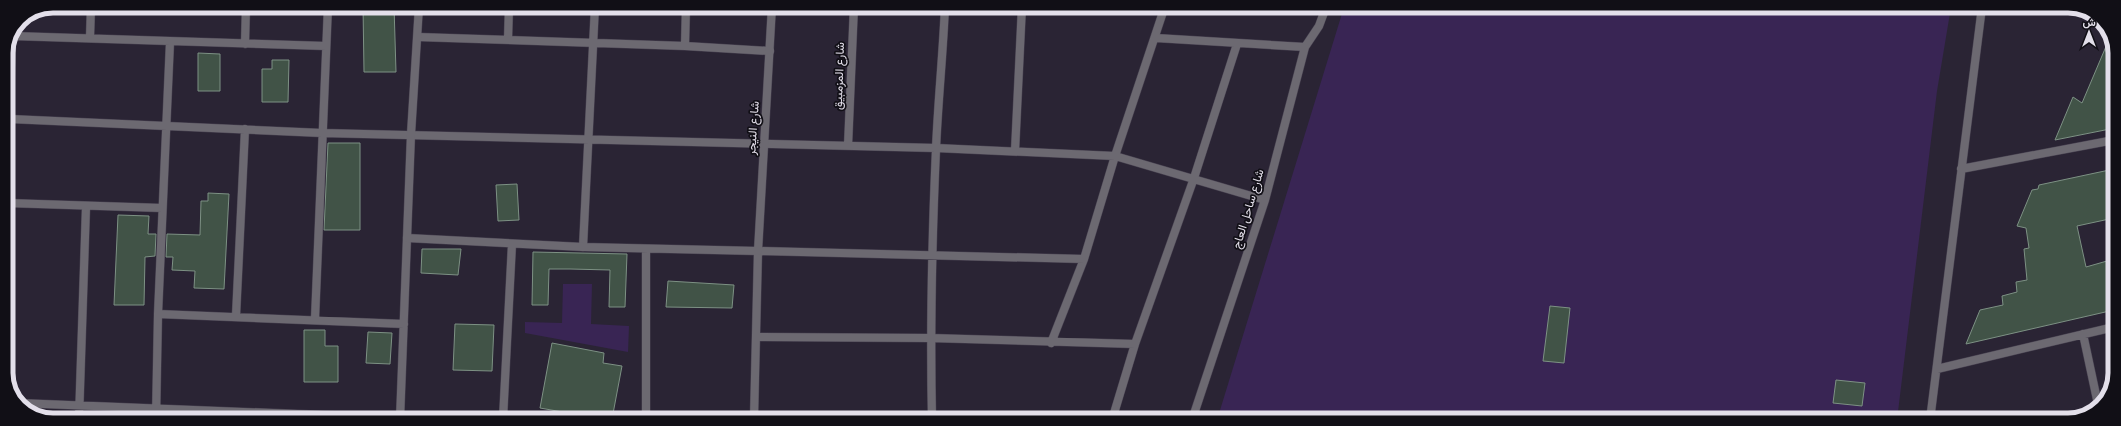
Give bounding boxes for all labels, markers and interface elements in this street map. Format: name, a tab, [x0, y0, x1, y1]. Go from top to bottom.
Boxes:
north arrow	[2069, 12, 2109, 52]
text: ش	[2082, 15, 2096, 29]
street label: شارع المزمبيق	[830, 42, 849, 110]
street label: شارع النيجر	[743, 100, 764, 157]
street label: شارع ساحل العاج	[1228, 167, 1269, 251]

